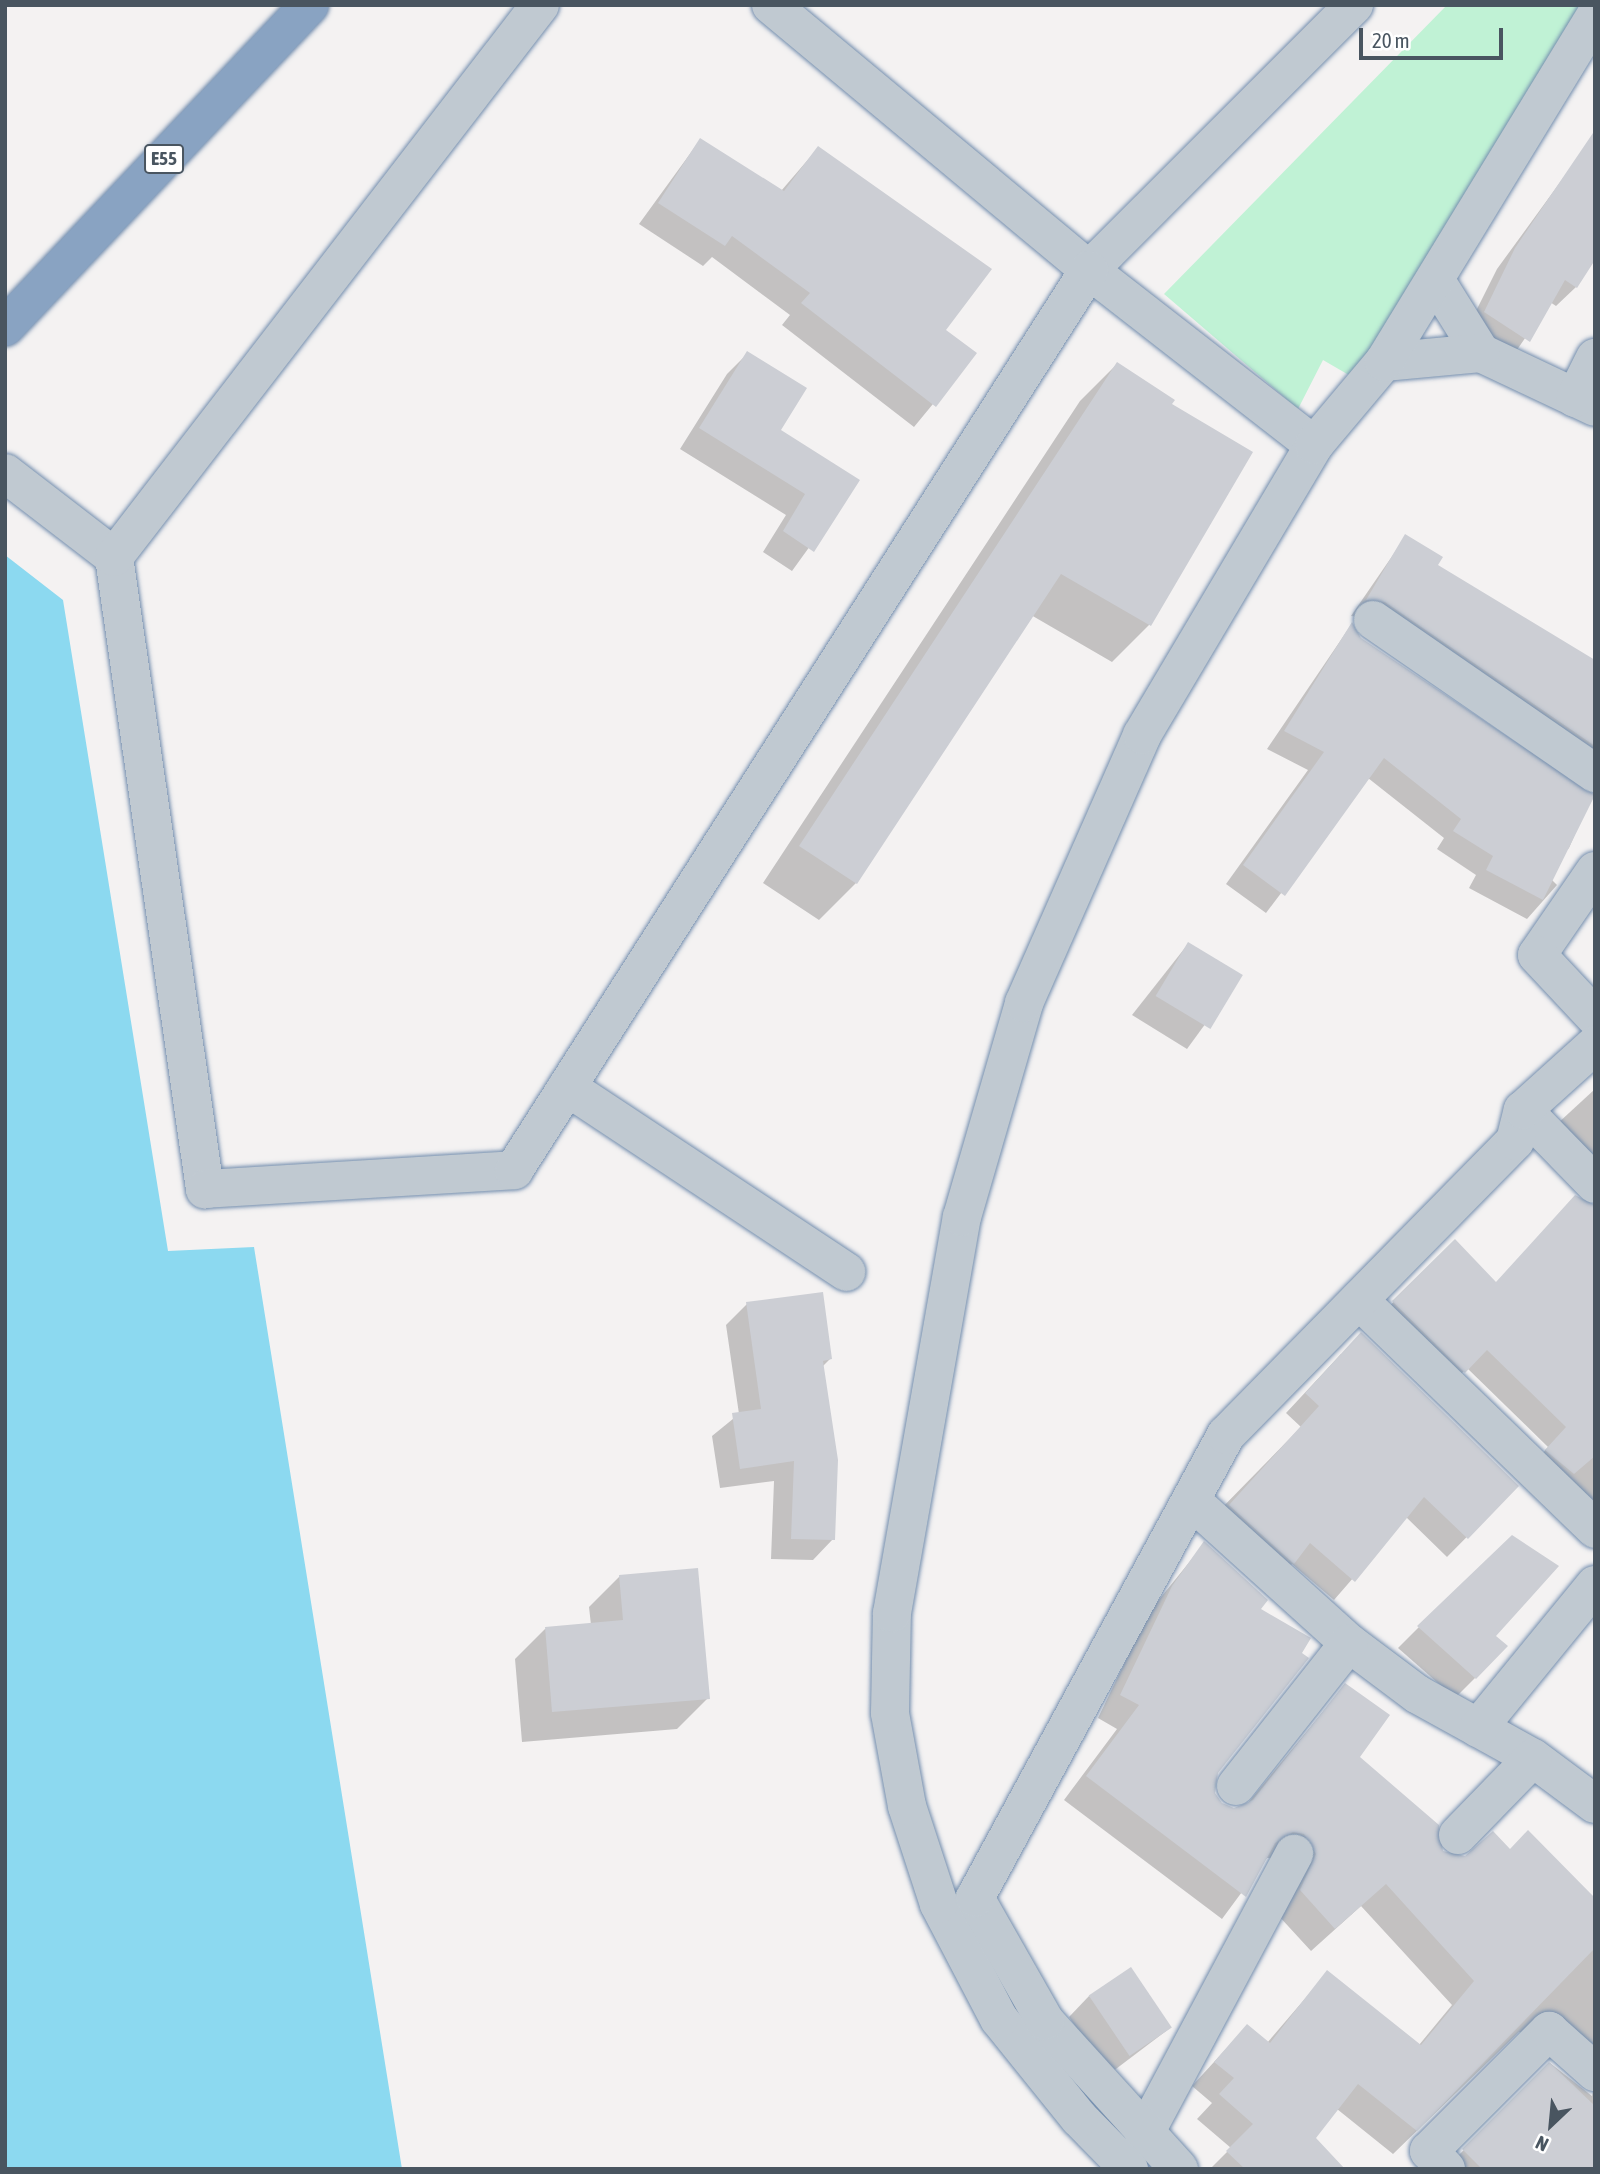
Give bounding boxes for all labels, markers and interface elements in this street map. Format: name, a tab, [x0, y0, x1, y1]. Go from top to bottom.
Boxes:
scale bar	[1362, 14, 1506, 58]
text: 20 m	[1372, 28, 1410, 52]
road number: E55	[143, 144, 185, 174]
north arrow	[1516, 2090, 1586, 2160]
text: N	[1532, 2132, 1552, 2156]

